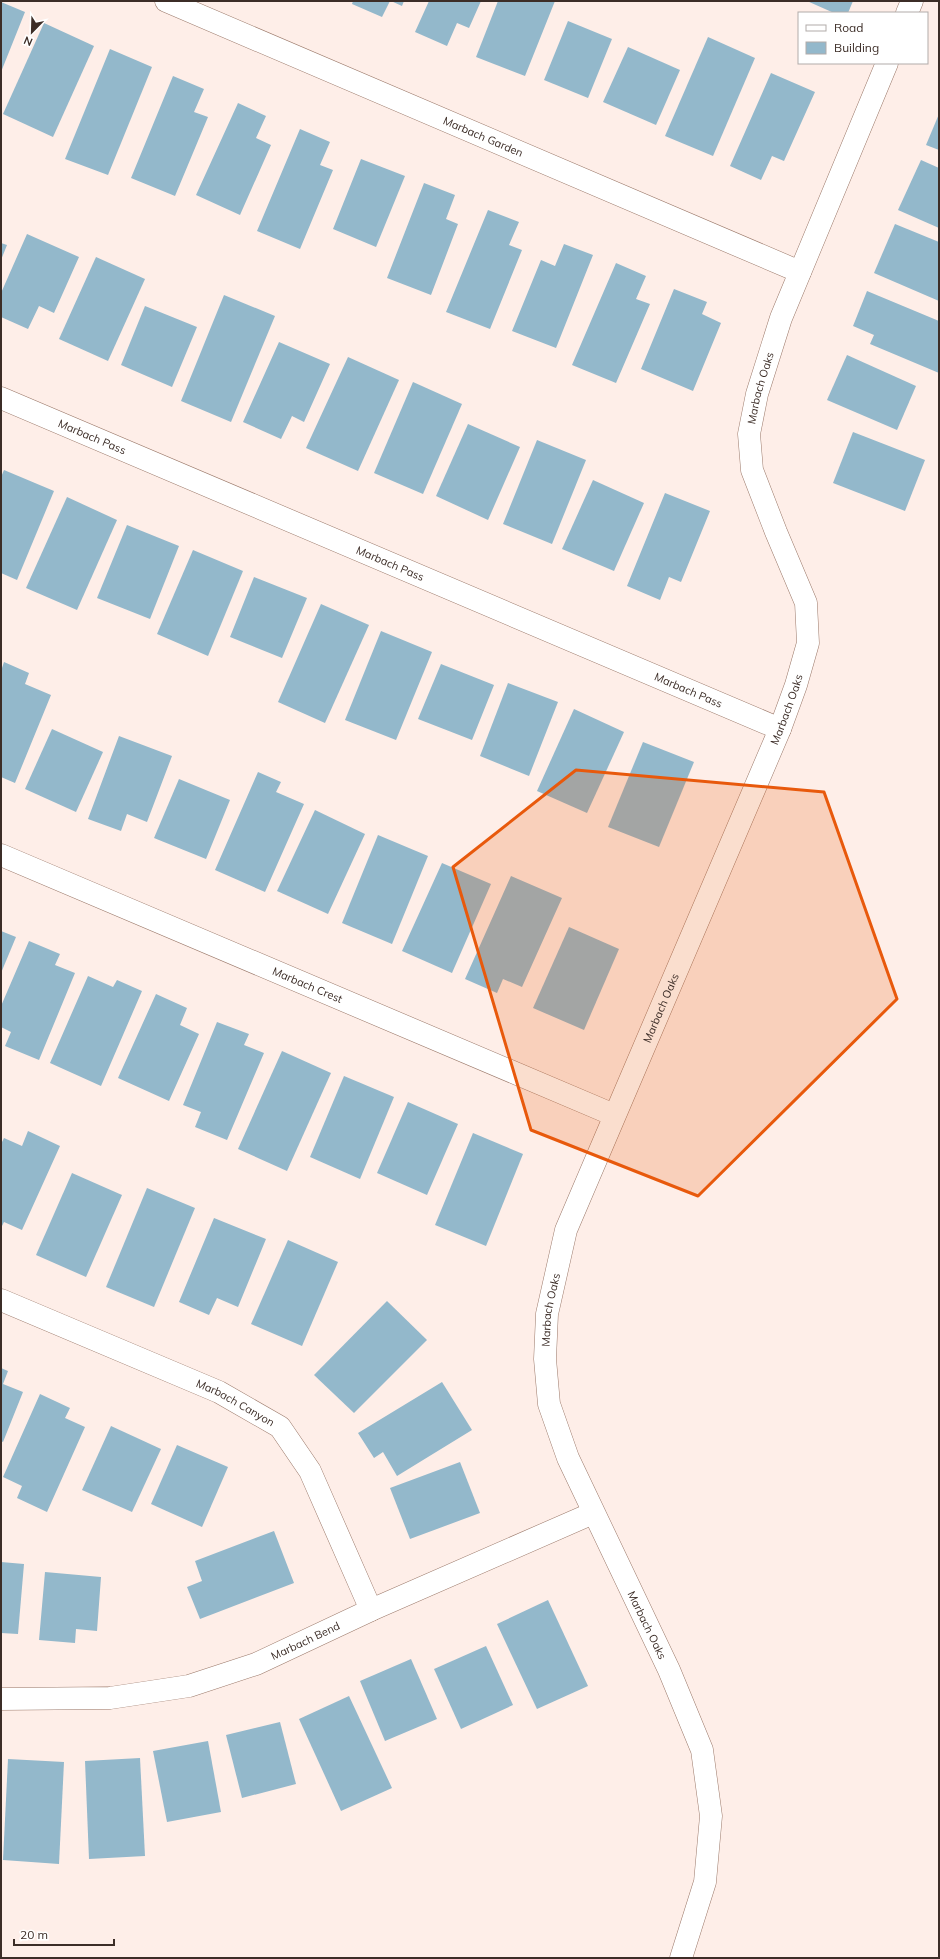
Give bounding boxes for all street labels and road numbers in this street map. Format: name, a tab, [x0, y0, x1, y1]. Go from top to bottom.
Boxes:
street label: Marbach Garden	[441, 113, 525, 160]
street label: Marbach Oaks	[744, 350, 777, 425]
street label: Marbach Pass	[56, 416, 128, 457]
street label: Marbach Pass	[354, 543, 426, 584]
street label: Marbach Pass	[652, 670, 725, 711]
street label: Marbach Oaks	[767, 673, 806, 747]
street label: Marbach Crest	[270, 964, 345, 1006]
street label: Marbach Oaks	[640, 971, 682, 1045]
street label: Marbach Oaks	[539, 1272, 563, 1347]
street label: Marbach Canyon	[194, 1376, 277, 1429]
street label: Marbach Oaks	[624, 1589, 670, 1661]
street label: Marbach Bend	[269, 1619, 342, 1663]

